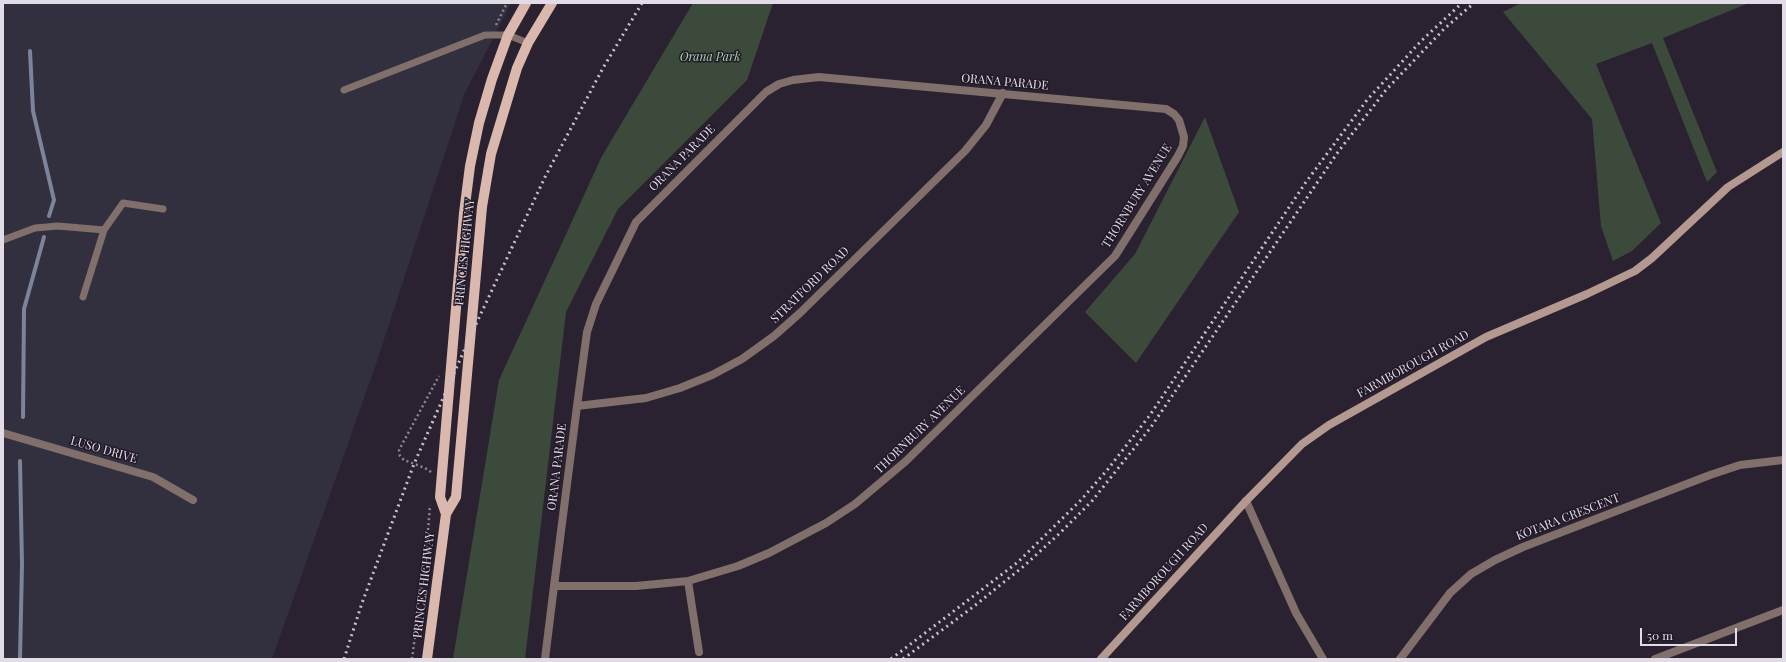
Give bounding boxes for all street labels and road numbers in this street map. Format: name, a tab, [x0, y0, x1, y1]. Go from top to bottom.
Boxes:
street label: ORANA PARADE	[961, 71, 1049, 93]
street label: ORANA PARADE	[646, 122, 718, 194]
street label: THORNBURY AVENUE	[1099, 141, 1175, 251]
street label: PRINCES HIGHWAY	[452, 198, 478, 306]
street label: STRATFORD ROAD	[768, 244, 852, 326]
street label: FARMBOROUGH ROAD	[1355, 327, 1471, 401]
street label: THORNBURY AVENUE	[872, 383, 968, 477]
street label: ORANA PARADE	[545, 423, 569, 511]
street label: LUSO DRIVE	[69, 434, 139, 466]
street label: KOTARA CRESCENT	[1514, 491, 1622, 543]
street label: FARMBOROUGH ROAD	[1117, 520, 1211, 624]
street label: PRINCES HIGHWAY	[410, 531, 438, 639]

